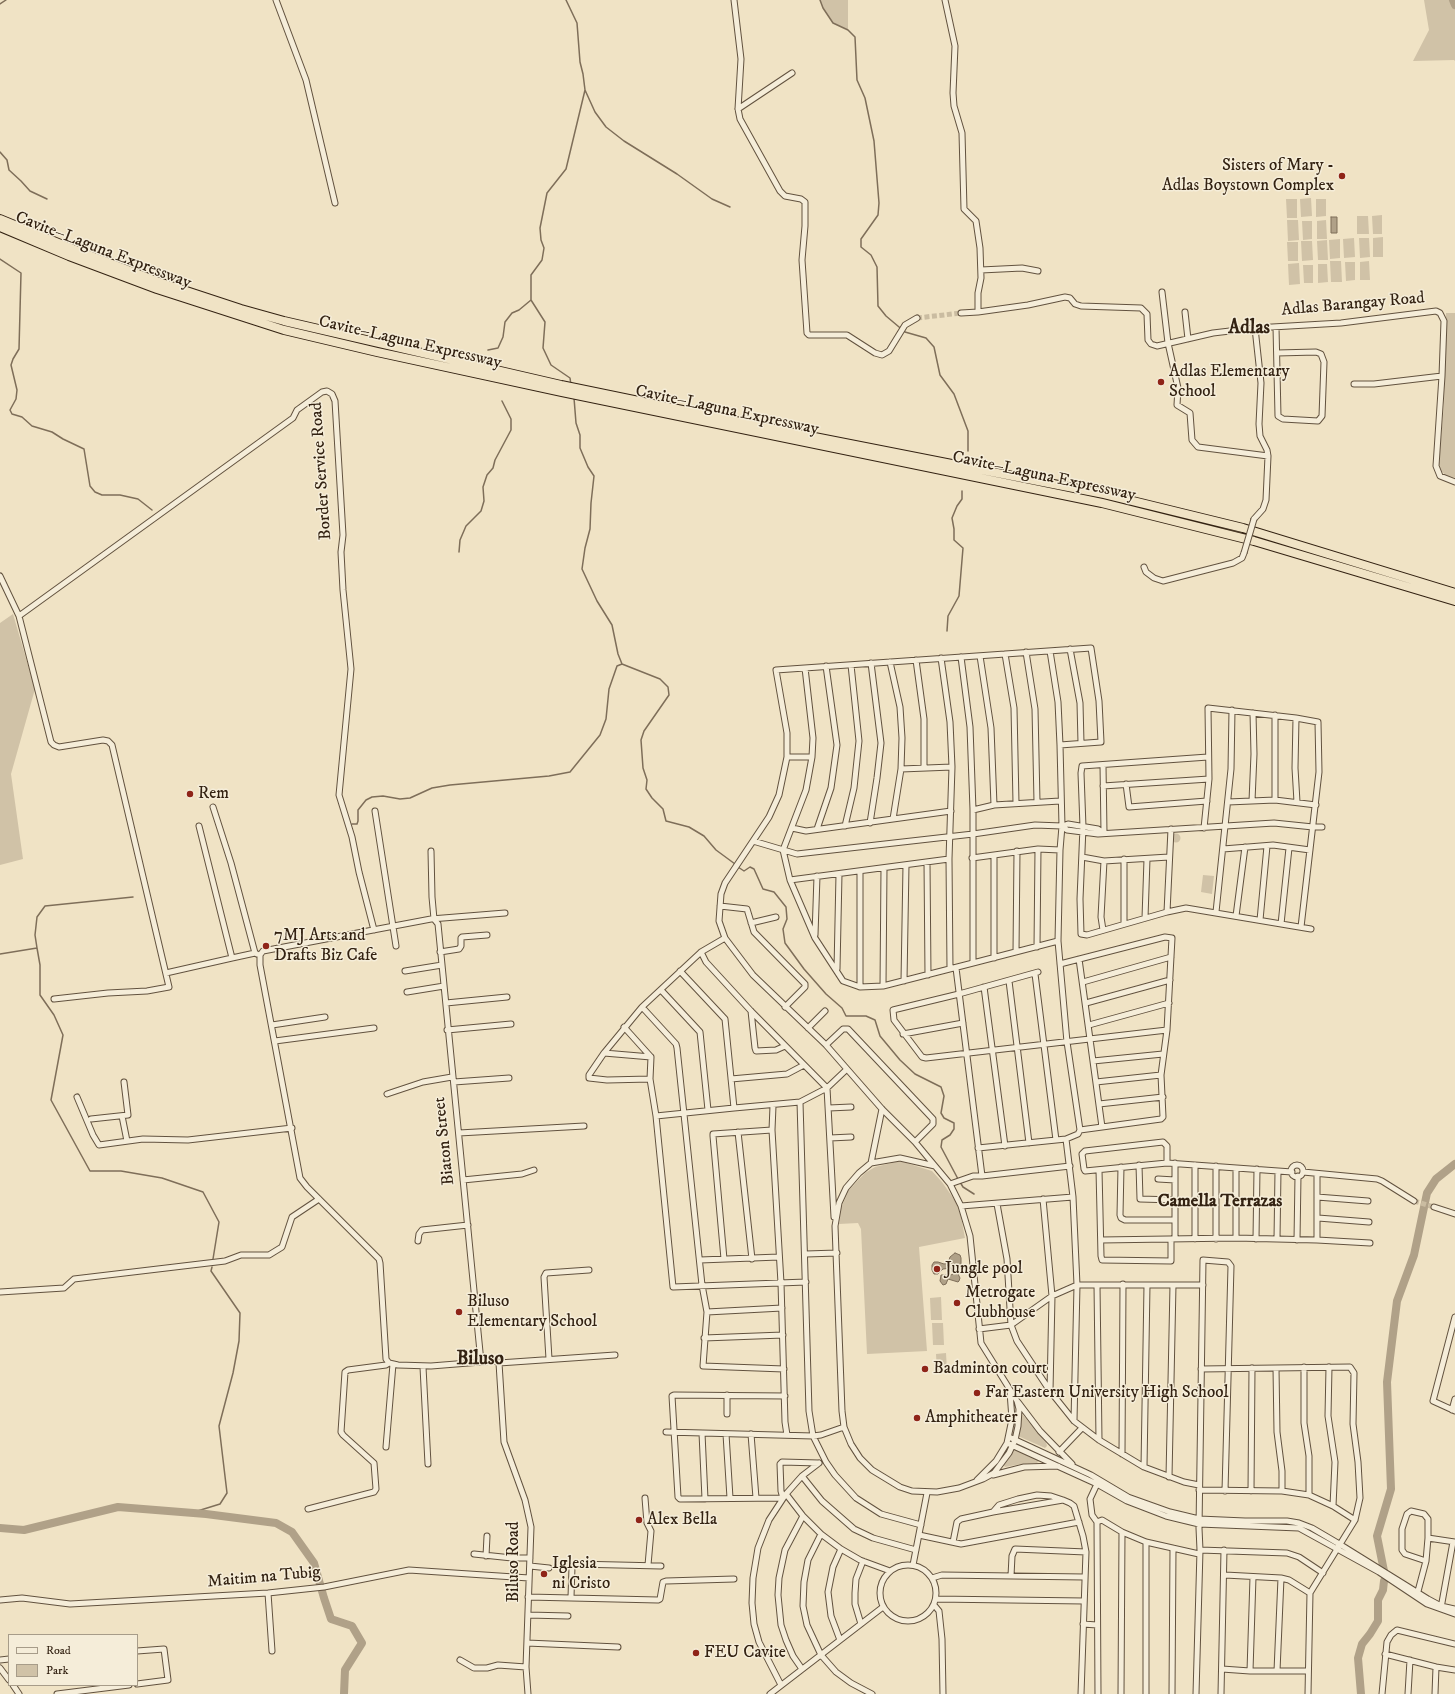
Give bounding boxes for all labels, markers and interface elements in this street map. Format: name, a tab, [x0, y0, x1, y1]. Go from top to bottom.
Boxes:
place label: Sisters of Mary - Adlas Boystown Complex	[1162, 156, 1334, 196]
marker: Sisters of Mary - Adlas Boystown Complex	[1337, 171, 1347, 181]
street label: Cavite–Laguna Expressway	[12, 208, 194, 294]
street label: Adlas Barangay Road	[1281, 289, 1425, 321]
street label: Cavite–Laguna Expressway	[317, 312, 503, 374]
district label: Adlas	[1228, 318, 1270, 340]
place label: Adlas Elementary School	[1169, 362, 1290, 402]
marker: Adlas Elementary School	[1156, 377, 1166, 387]
street label: Cavite–Laguna Expressway	[633, 382, 821, 440]
street label: Border Service Road	[307, 401, 337, 541]
street label: Cavite–Laguna Expressway	[950, 448, 1138, 506]
place label: Rem	[198, 784, 229, 804]
marker: Rem	[185, 789, 195, 799]
place label: 7MJ Arts and Drafts Biz Cafe	[274, 926, 377, 966]
marker: 7MJ Arts and Drafts Biz Cafe	[261, 941, 271, 951]
street label: Biaton Street	[430, 1096, 460, 1186]
district label: Camella Terrazas	[1158, 1191, 1282, 1213]
place label: Jungle pool	[945, 1259, 1023, 1279]
marker: Jungle pool	[932, 1264, 942, 1274]
place label: Metrogate Clubhouse	[965, 1283, 1035, 1323]
place label: Biluso Elementary School	[467, 1292, 597, 1332]
marker: Metrogate Clubhouse	[952, 1298, 962, 1308]
marker: Biluso Elementary School	[454, 1307, 464, 1317]
district label: Biluso	[456, 1349, 504, 1371]
place label: Badminton court	[933, 1359, 1047, 1379]
marker: Badminton court	[920, 1364, 930, 1374]
place label: Far Eastern University High School	[985, 1383, 1229, 1403]
marker: Far Eastern University High School	[972, 1388, 982, 1398]
place label: Amphitheater	[925, 1408, 1018, 1428]
marker: Amphitheater	[912, 1413, 922, 1423]
place label: Alex Bella	[647, 1510, 717, 1530]
marker: Alex Bella	[634, 1515, 644, 1525]
street label: Biluso Road	[504, 1521, 524, 1603]
place label: Iglesia ni Cristo	[552, 1554, 610, 1594]
street label: Maitim na Tubig	[207, 1563, 321, 1593]
marker: Iglesia ni Cristo	[539, 1569, 549, 1579]
legend	[8, 1634, 138, 1686]
text: Road	[46, 1643, 71, 1658]
place label: FEU Cavite	[704, 1643, 786, 1663]
marker: FEU Cavite	[691, 1648, 701, 1658]
text: Park	[46, 1663, 68, 1678]

